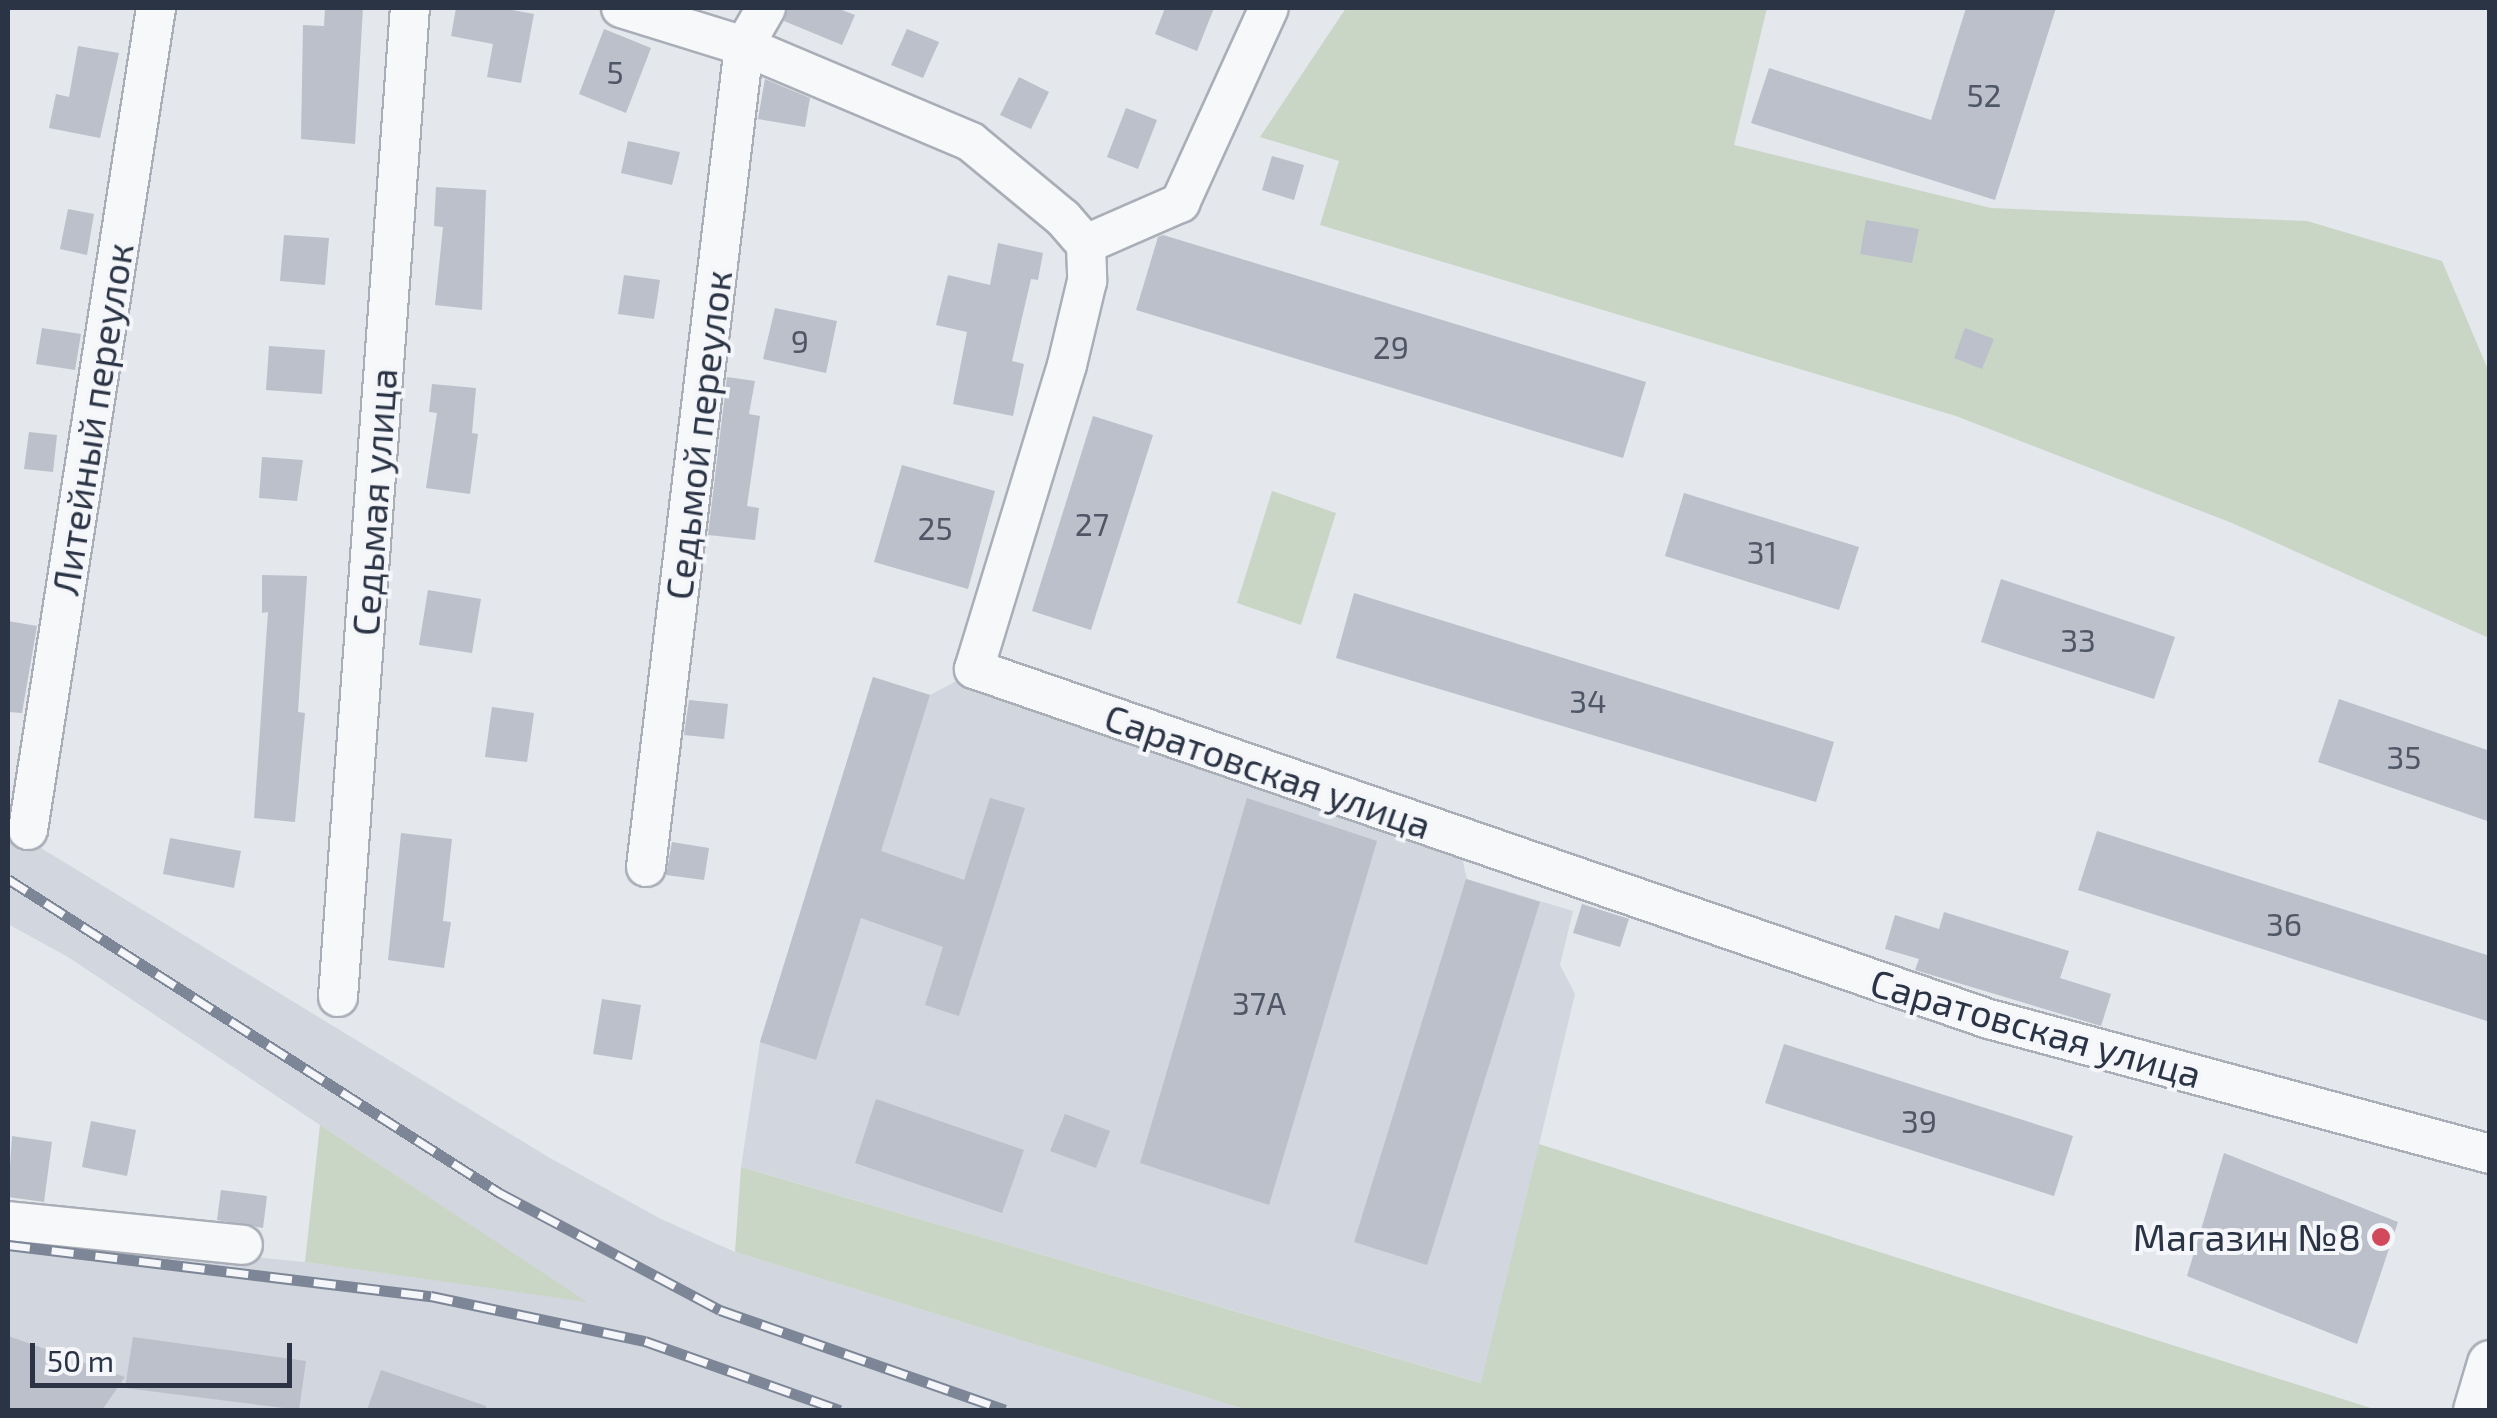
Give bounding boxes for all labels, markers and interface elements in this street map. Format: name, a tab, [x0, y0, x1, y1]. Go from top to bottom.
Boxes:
house number: 5	[606, 52, 624, 90]
house number: 52	[1966, 75, 2002, 113]
street label: Литейный переулок	[42, 240, 142, 598]
street label: Седьмой переулок	[655, 268, 741, 602]
house number: 9	[791, 321, 809, 359]
house number: 29	[1373, 327, 1409, 365]
street label: Седьмая улица	[342, 367, 406, 637]
house number: 27	[1075, 504, 1109, 542]
house number: 25	[917, 508, 953, 546]
house number: 31	[1747, 532, 1777, 570]
house number: 33	[2060, 620, 2096, 658]
house number: 34	[1569, 681, 1607, 719]
street label: Саратовская улица	[1099, 694, 1437, 848]
house number: 35	[2387, 737, 2421, 775]
house number: 36	[2266, 904, 2302, 942]
street label: Саратовская улица	[1865, 959, 2207, 1097]
house number: 37А	[1232, 983, 1286, 1021]
house number: 39	[1901, 1101, 1937, 1139]
place label: Магазин №8	[2133, 1214, 2361, 1260]
marker: Магазин №8	[2370, 1226, 2392, 1248]
scale bar	[35, 1323, 298, 1385]
text: 50 m	[47, 1342, 114, 1378]

